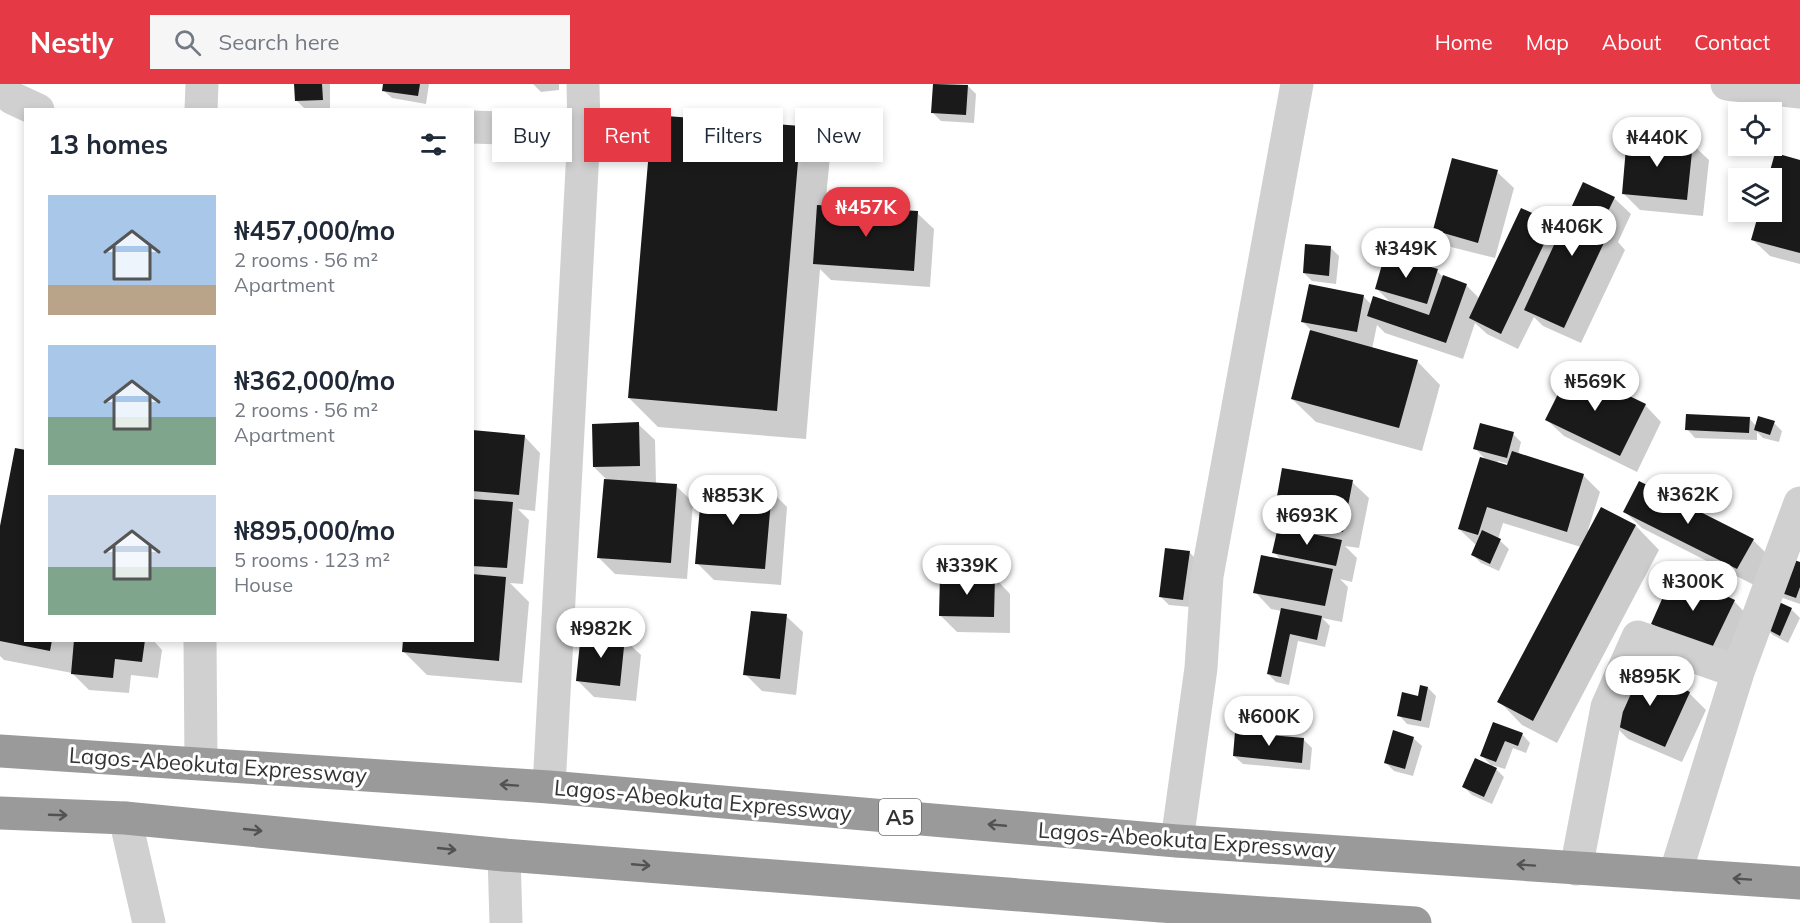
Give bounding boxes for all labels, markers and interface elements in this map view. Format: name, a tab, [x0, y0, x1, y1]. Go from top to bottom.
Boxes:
search box	[150, 15, 570, 69]
text: Nestly	[30, 25, 114, 60]
icon: search	[171, 26, 204, 59]
text: Search here	[219, 28, 339, 56]
text: Home	[1435, 29, 1493, 55]
text: Map	[1526, 29, 1569, 55]
text: About	[1602, 29, 1661, 55]
text: Contact	[1694, 29, 1770, 55]
map controls	[1728, 102, 1782, 222]
button: locate	[1728, 102, 1782, 156]
chip: Buy	[492, 108, 572, 162]
chip: Rent	[584, 108, 671, 162]
chip: Filters	[683, 108, 783, 162]
chip: New	[795, 108, 883, 162]
pin: ₦440K	[1615, 117, 1699, 168]
text: ₦440K	[1626, 124, 1688, 149]
text: 13 homes	[48, 128, 168, 161]
icon: filters	[417, 128, 450, 161]
button: layers	[1728, 168, 1782, 222]
pin: ₦457K	[824, 187, 908, 238]
text: ₦457K	[835, 194, 897, 219]
pin: ₦406K	[1530, 206, 1614, 257]
text: ₦406K	[1541, 213, 1603, 238]
text: ₦457,000/mo	[234, 214, 395, 247]
icon: home	[96, 219, 168, 291]
pin: ₦349K	[1364, 228, 1448, 279]
text: ₦349K	[1375, 235, 1437, 260]
text: 2 rooms · 56 m²	[234, 247, 378, 272]
text: Apartment	[234, 272, 335, 297]
pin: ₦569K	[1553, 361, 1637, 412]
text: ₦362,000/mo	[234, 364, 395, 397]
text: ₦569K	[1564, 368, 1626, 393]
icon: home	[96, 369, 168, 441]
text: 2 rooms · 56 m²	[234, 397, 378, 422]
text: Apartment	[234, 422, 335, 447]
pin: ₦362K	[1646, 474, 1730, 525]
pin: ₦853K	[691, 475, 775, 526]
text: ₦362K	[1657, 481, 1719, 506]
text: ₦853K	[702, 482, 764, 507]
pin: ₦693K	[1265, 495, 1349, 546]
text: ₦693K	[1276, 502, 1338, 527]
text: ₦895,000/mo	[234, 514, 395, 547]
icon: home	[96, 519, 168, 591]
pin: ₦339K	[925, 545, 1009, 596]
text: 5 rooms · 123 m²	[234, 547, 390, 572]
text: ₦339K	[936, 552, 998, 577]
pin: ₦300K	[1651, 561, 1735, 612]
text: ₦300K	[1662, 568, 1724, 593]
text: House	[234, 572, 293, 597]
pin: ₦982K	[559, 608, 643, 659]
text: ₦982K	[570, 615, 632, 640]
pin: ₦895K	[1608, 656, 1692, 707]
text: ₦895K	[1619, 663, 1681, 688]
pin: ₦600K	[1227, 696, 1311, 747]
text: ₦600K	[1238, 703, 1300, 728]
street label: Lagos-Abeokuta Expressway	[68, 741, 368, 789]
street label: Lagos-Abeokuta Expressway	[553, 773, 853, 827]
one-way arrow	[500, 779, 520, 790]
road number: A5	[879, 799, 921, 835]
one-way arrow	[48, 810, 68, 821]
street label: Lagos-Abeokuta Expressway	[1037, 816, 1337, 864]
one-way arrow	[987, 820, 1007, 831]
one-way arrow	[242, 825, 262, 836]
one-way arrow	[436, 844, 456, 855]
one-way arrow	[1517, 859, 1537, 870]
one-way arrow	[631, 860, 651, 871]
one-way arrow	[1732, 874, 1752, 885]

